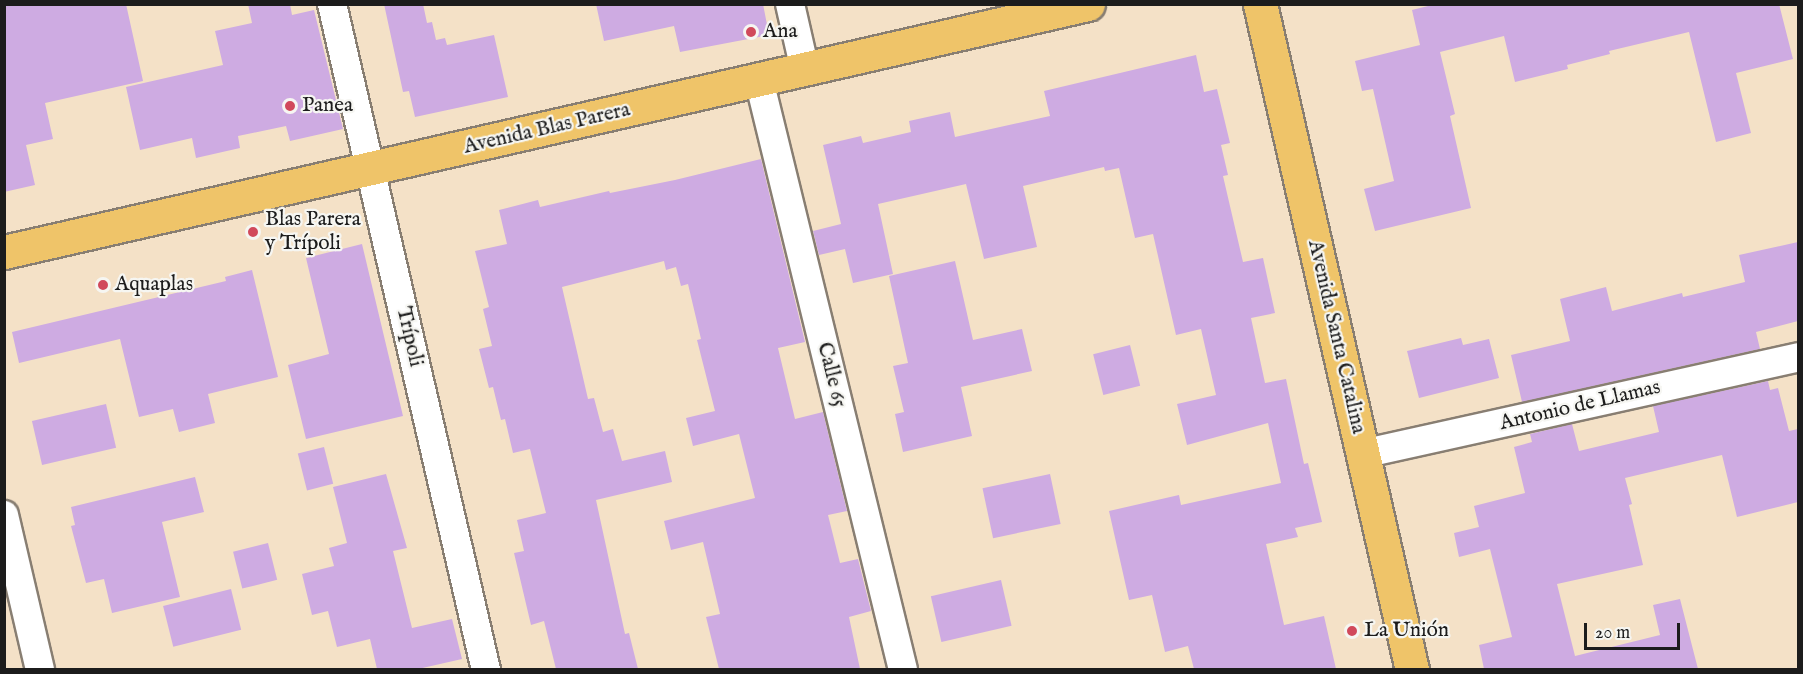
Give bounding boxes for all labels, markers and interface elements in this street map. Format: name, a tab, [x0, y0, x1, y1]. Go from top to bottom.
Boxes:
place label: Ana	[763, 19, 797, 45]
marker: Ana	[744, 25, 758, 39]
place label: Panea	[302, 93, 353, 119]
street label: Avenida Blas Parera	[461, 98, 633, 160]
marker: Panea	[283, 99, 297, 113]
place label: Blas Parera y Trípoli	[265, 207, 361, 257]
marker: Blas Parera y Trípoli	[246, 225, 260, 239]
street label: Avenida Santa Catalina	[1301, 238, 1371, 436]
place label: Aquaplas	[115, 272, 193, 298]
marker: Aquaplas	[96, 278, 110, 292]
street label: Trípoli	[390, 304, 428, 370]
street label: Calle 65	[811, 340, 851, 410]
street label: Antonio de Llamas	[1497, 375, 1663, 437]
scale bar	[1587, 611, 1683, 649]
place label: La Unión	[1364, 618, 1449, 644]
text: 20 m	[1595, 622, 1630, 645]
marker: La Unión	[1345, 624, 1359, 638]

